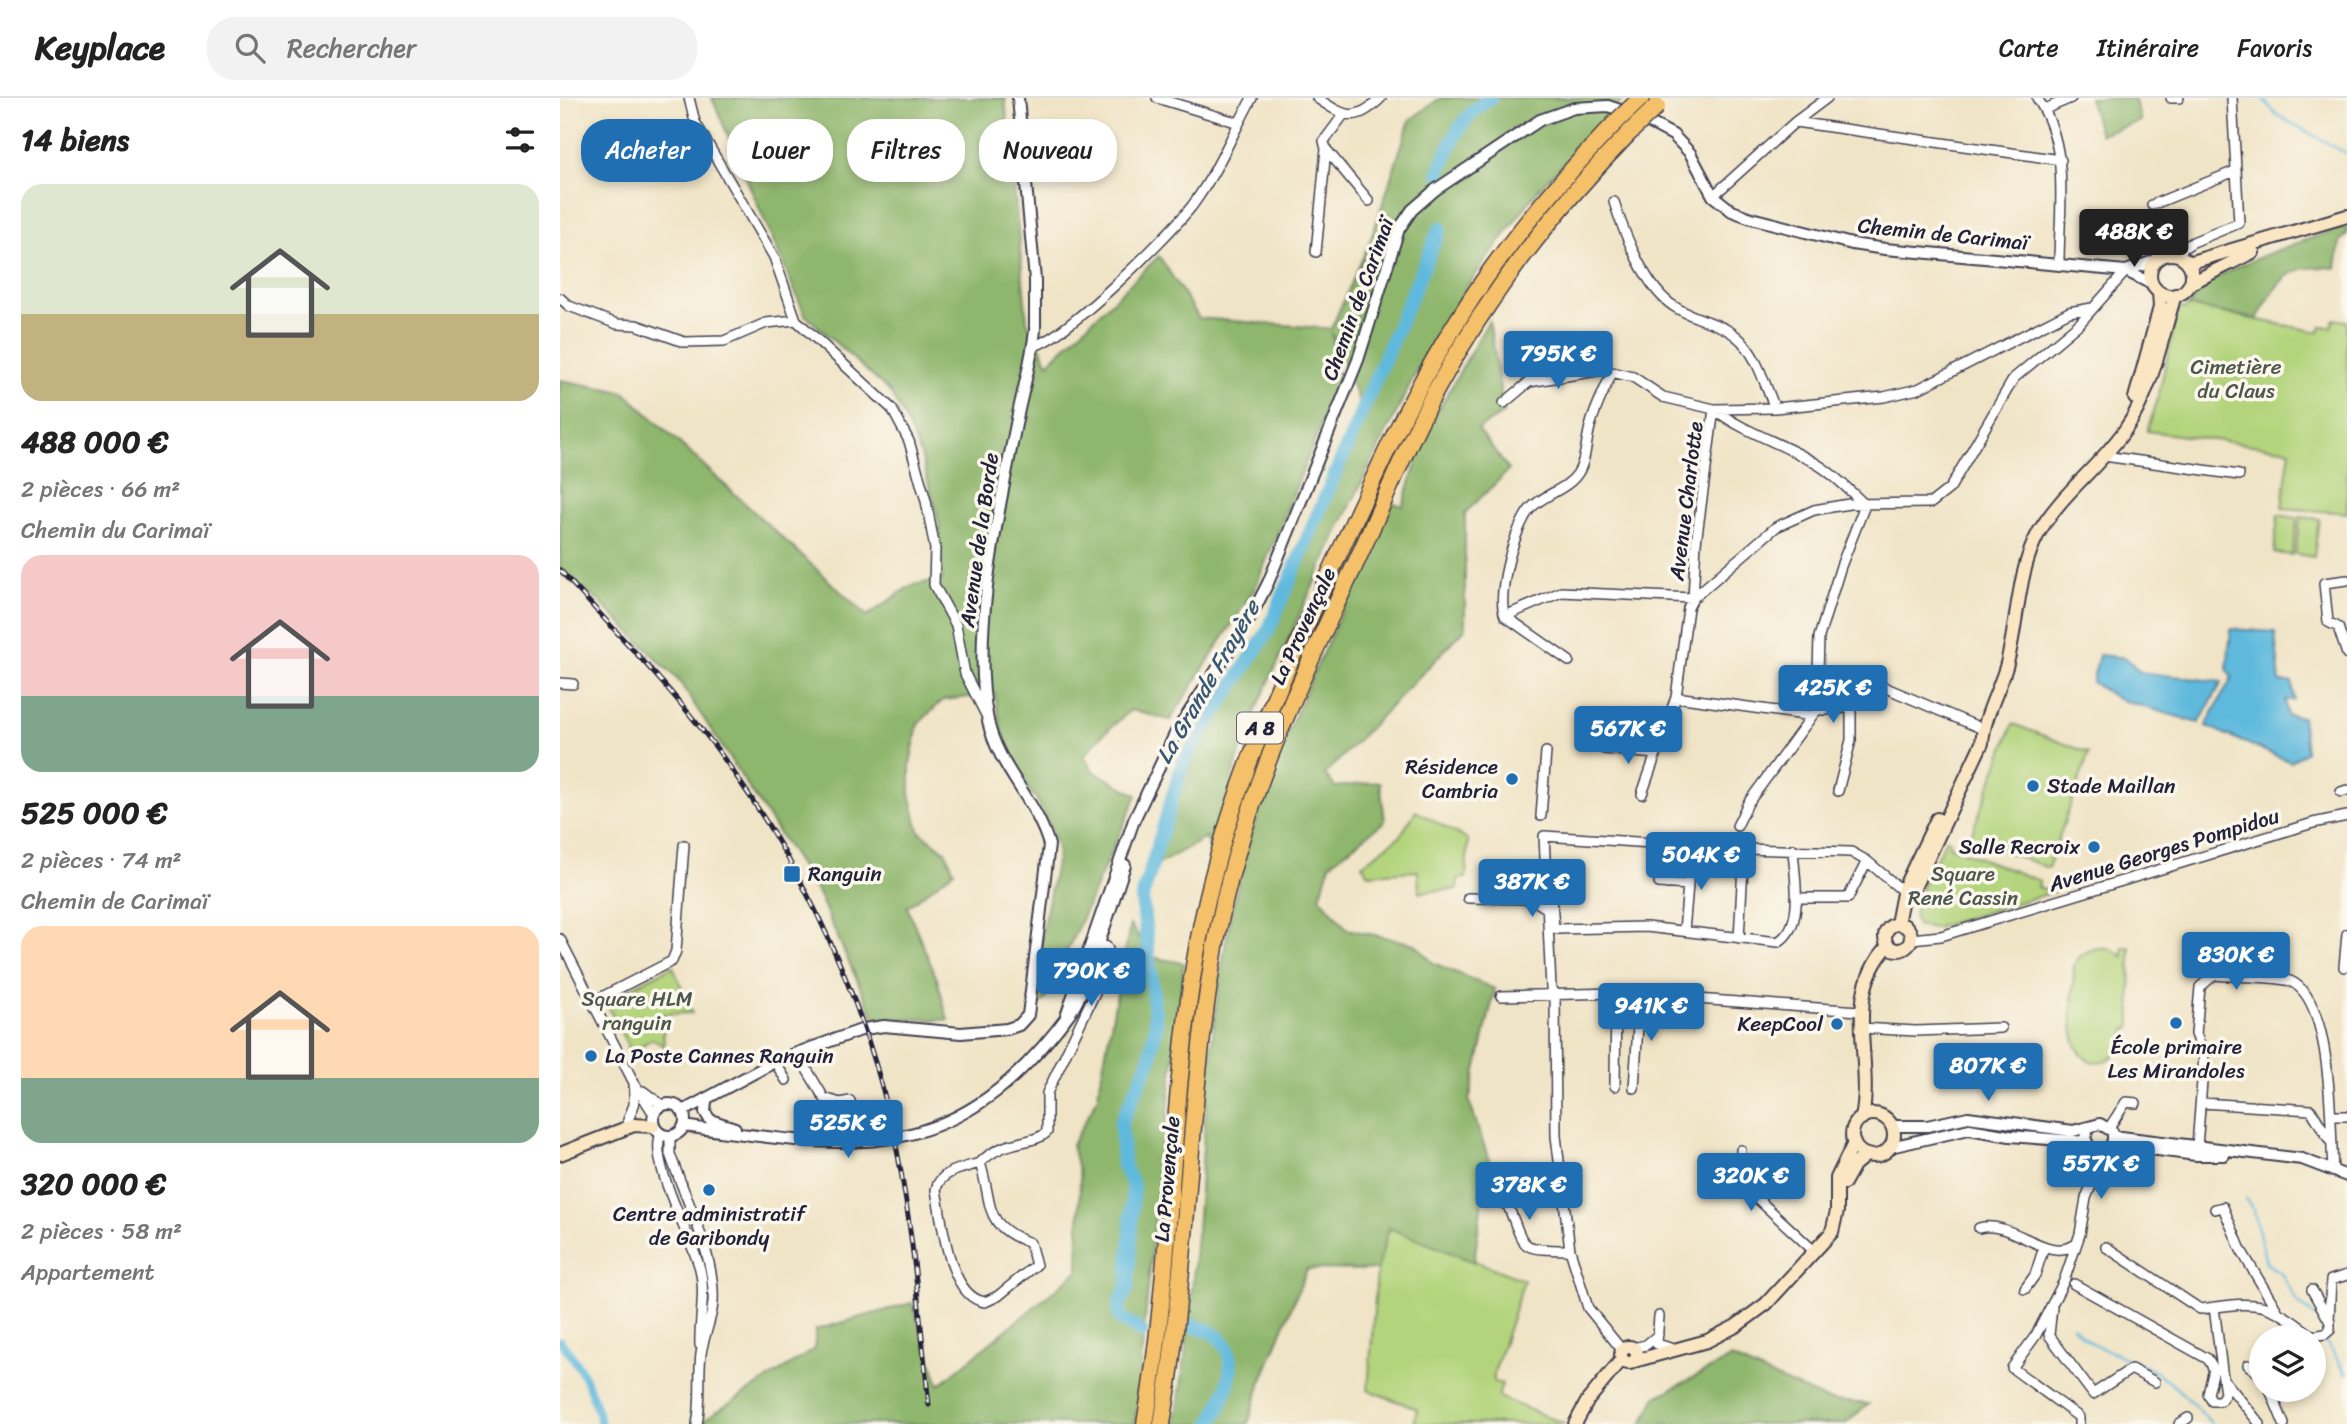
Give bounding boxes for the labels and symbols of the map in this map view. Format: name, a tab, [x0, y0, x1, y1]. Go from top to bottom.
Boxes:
street label: Chemin de Carimaï	[1856, 206, 2033, 262]
street label: Chemin de Carimaï	[1311, 209, 1406, 386]
pin: 488K €	[2077, 209, 2191, 269]
pin: 795K €	[1501, 331, 1615, 391]
park label: Cimetière du Claus	[2191, 348, 2282, 410]
street label: Avenue Charlotte	[1657, 419, 1715, 584]
street label: Avenue de la Borde	[948, 450, 1010, 631]
street label: La Provençale	[1259, 561, 1347, 691]
water label: La Grande Frayère	[1144, 590, 1273, 772]
pin: 425K €	[1776, 666, 1890, 725]
pin: 567K €	[1571, 706, 1685, 766]
road number: A 8	[1237, 712, 1283, 744]
place label: Résidence Cambria	[1405, 748, 1498, 810]
place label: Stade Maillan	[2047, 767, 2175, 805]
marker: Résidence Cambria	[1504, 771, 1520, 787]
marker: Stade Maillan	[2025, 778, 2041, 794]
street label: Avenue Georges Pompidou	[2043, 797, 2285, 903]
place label: Salle Recroix	[1959, 828, 2080, 866]
pin: 504K €	[1644, 832, 1758, 892]
marker: Salle Recroix	[2086, 839, 2102, 855]
place label: Ranguin	[808, 855, 882, 893]
park label: Square René Cassin	[1908, 855, 2018, 917]
pin: 387K €	[1475, 860, 1589, 919]
marker: Ranguin	[782, 864, 802, 884]
pin: 830K €	[2179, 932, 2293, 992]
pin: 790K €	[1034, 948, 1148, 1008]
park label: Square HLM ranguin	[582, 980, 692, 1042]
pin: 941K €	[1594, 984, 1708, 1043]
place label: KeepCool	[1737, 1005, 1824, 1043]
marker: École primaire Les Mirandoles	[2168, 1015, 2184, 1031]
marker: KeepCool	[1829, 1016, 1845, 1032]
place label: École primaire Les Mirandoles	[2107, 1028, 2245, 1090]
place label: La Poste Cannes Ranguin	[605, 1037, 834, 1075]
pin: 807K €	[1931, 1044, 2045, 1103]
marker: La Poste Cannes Ranguin	[583, 1048, 599, 1064]
pin: 525K €	[791, 1100, 905, 1160]
street label: La Provençale	[1143, 1114, 1191, 1244]
pin: 557K €	[2044, 1142, 2158, 1201]
pin: 320K €	[1694, 1154, 1808, 1213]
pin: 378K €	[1472, 1162, 1586, 1222]
marker: Centre administratif de Garibondy	[701, 1182, 717, 1198]
place label: Centre administratif de Garibondy	[613, 1195, 808, 1257]

